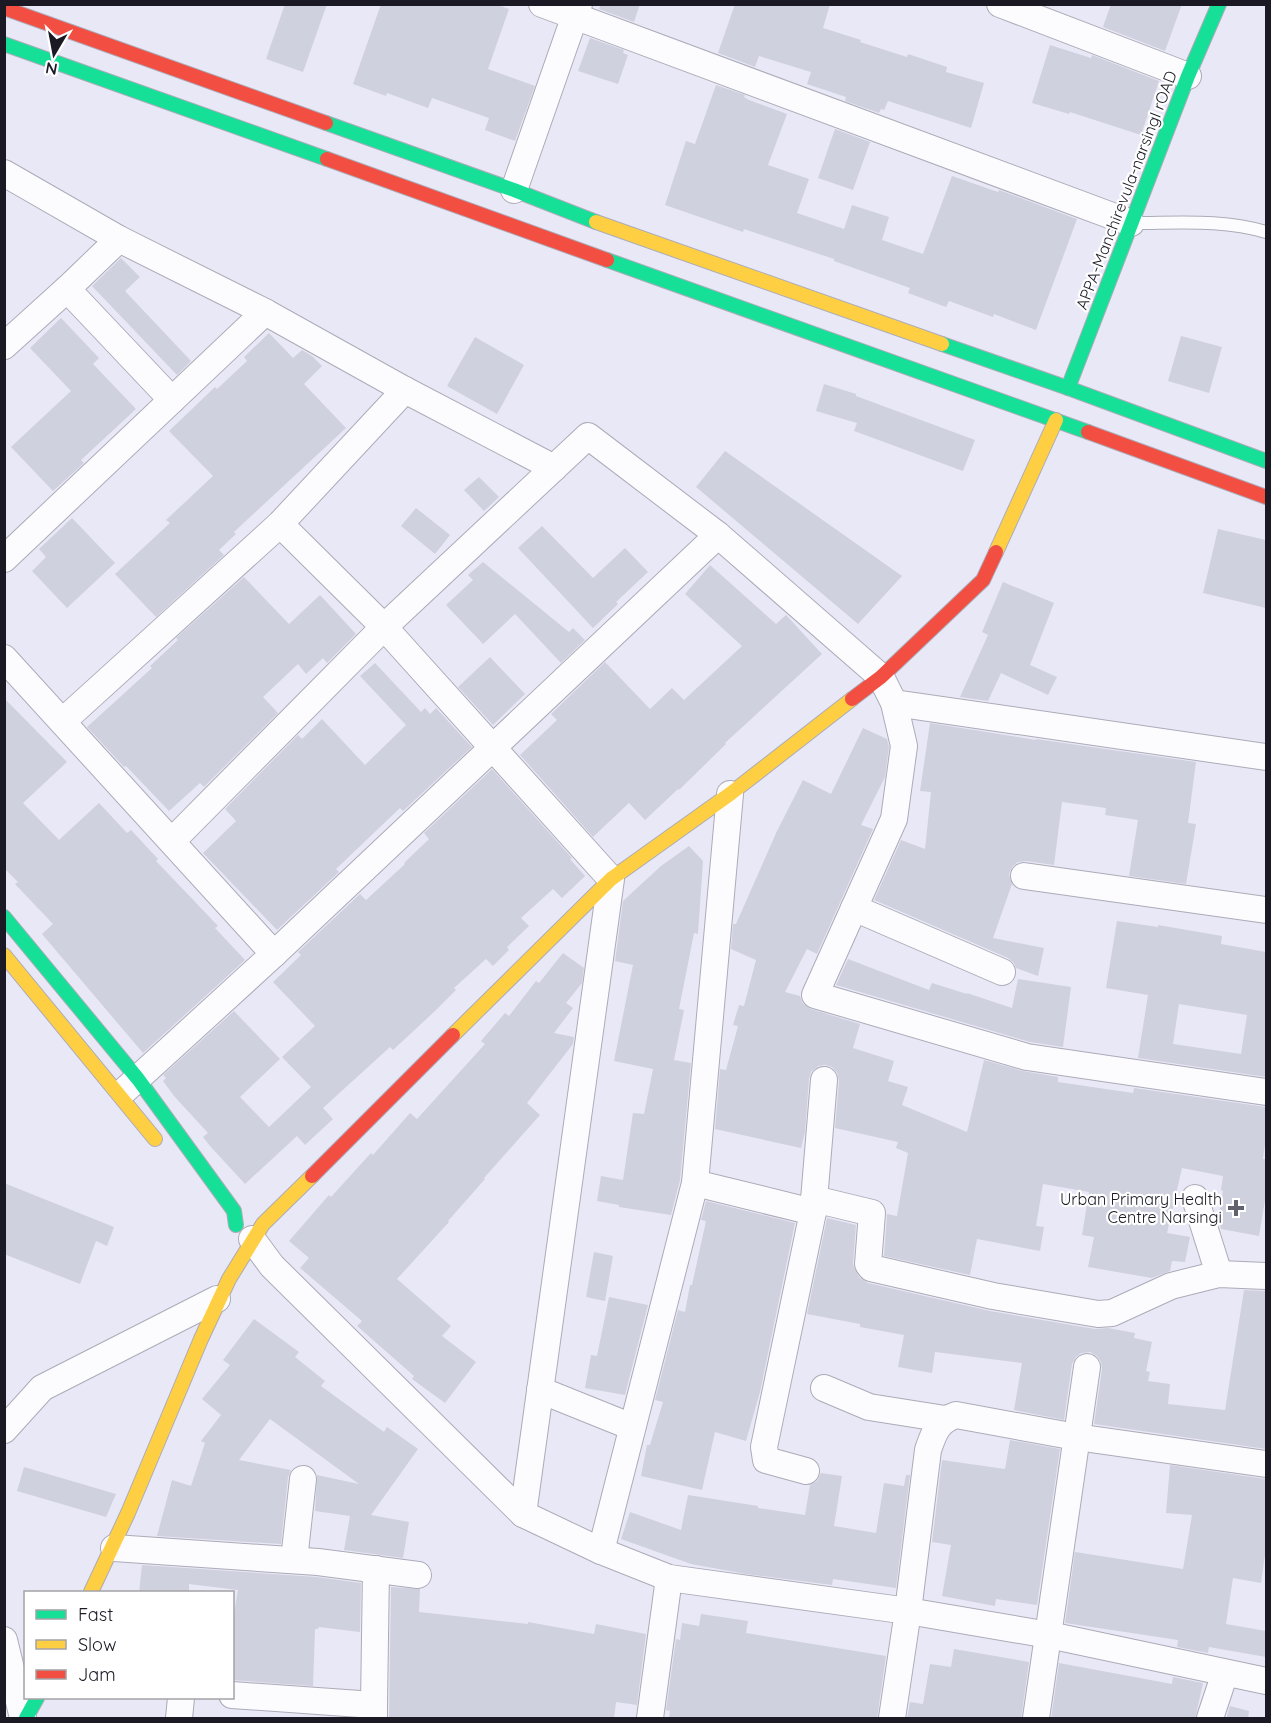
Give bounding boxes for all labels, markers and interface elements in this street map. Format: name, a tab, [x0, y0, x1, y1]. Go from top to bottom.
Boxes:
north arrow	[24, 24, 84, 84]
text: N	[44, 58, 59, 80]
street label: APPA-Manchirevula-narsingI rOAD	[1071, 68, 1181, 312]
place label: Urban Primary Health Centre Narsingi	[1060, 1189, 1222, 1227]
marker: Urban Primary Health Centre Narsingi	[1227, 1199, 1245, 1217]
legend	[24, 1591, 234, 1699]
text: Fast	[78, 1603, 113, 1626]
text: Slow	[78, 1633, 116, 1656]
text: Jam	[78, 1663, 116, 1686]

